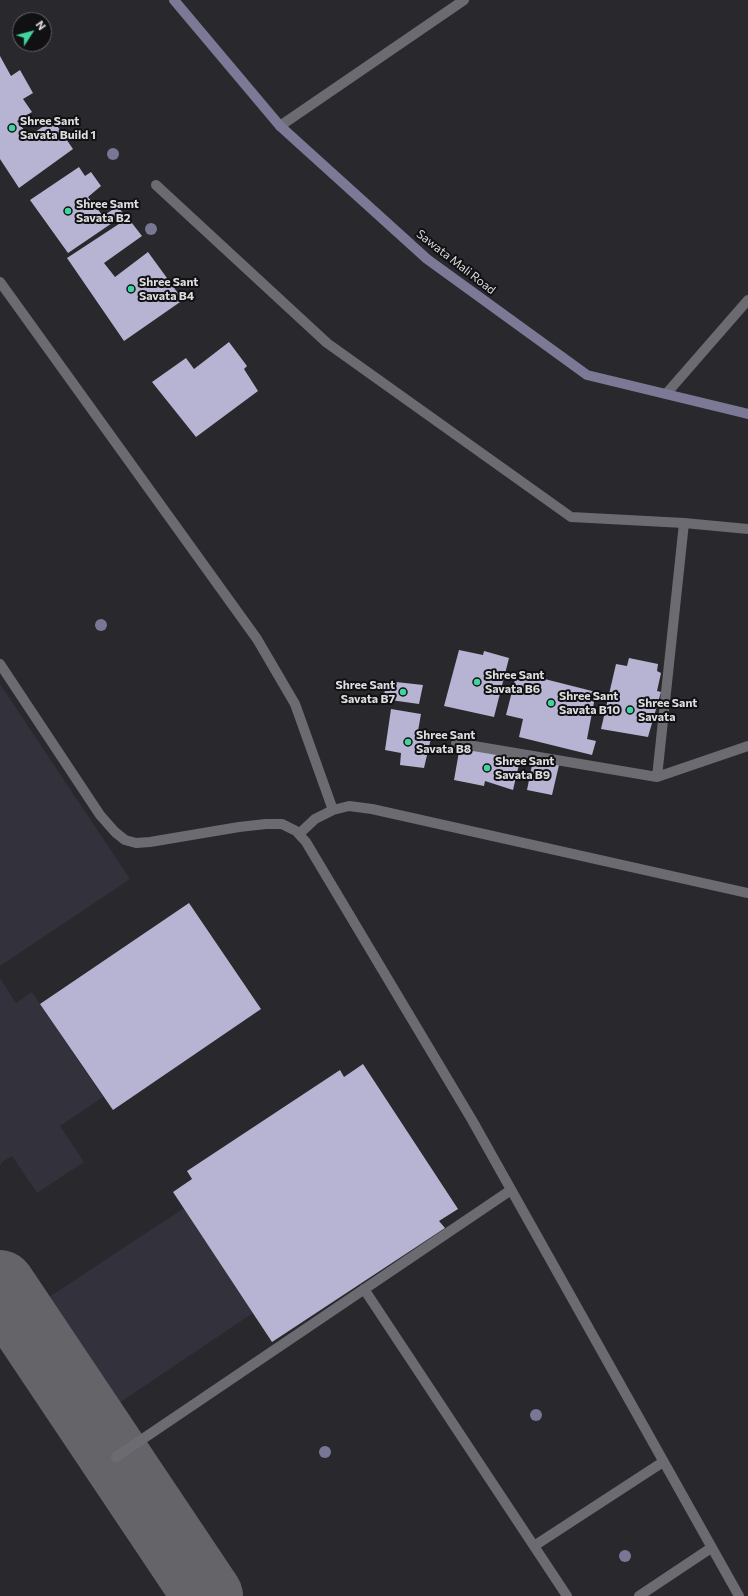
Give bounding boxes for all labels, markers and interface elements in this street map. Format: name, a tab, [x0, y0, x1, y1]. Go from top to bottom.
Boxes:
north arrow	[12, 12, 52, 52]
text: N	[34, 18, 49, 32]
place label: Shree Sant Savata Build 1	[20, 114, 96, 142]
marker: Shree Sant Savata Build 1	[7, 123, 17, 133]
place label: Shree Samt Savata B2	[76, 197, 139, 225]
marker: Shree Samt Savata B2	[63, 206, 73, 216]
street label: Sawata Mali Road	[414, 227, 498, 297]
place label: Shree Sant Savata B4	[139, 275, 198, 303]
marker: Shree Sant Savata B4	[126, 284, 136, 294]
place label: Shree Sant Savata B6	[485, 668, 544, 696]
marker: Shree Sant Savata B6	[472, 677, 482, 687]
place label: Shree Sant Savata B7	[336, 678, 395, 706]
marker: Shree Sant Savata B7	[398, 687, 408, 697]
place label: Shree Sant Savata B10	[559, 689, 620, 717]
place label: Shree Sant Savata	[638, 696, 697, 724]
marker: Shree Sant Savata B10	[546, 698, 556, 708]
marker: Shree Sant Savata	[625, 705, 635, 715]
place label: Shree Sant Savata B8	[416, 728, 475, 756]
marker: Shree Sant Savata B8	[403, 737, 413, 747]
place label: Shree Sant Savata B9	[495, 754, 554, 782]
marker: Shree Sant Savata B9	[482, 763, 492, 773]

